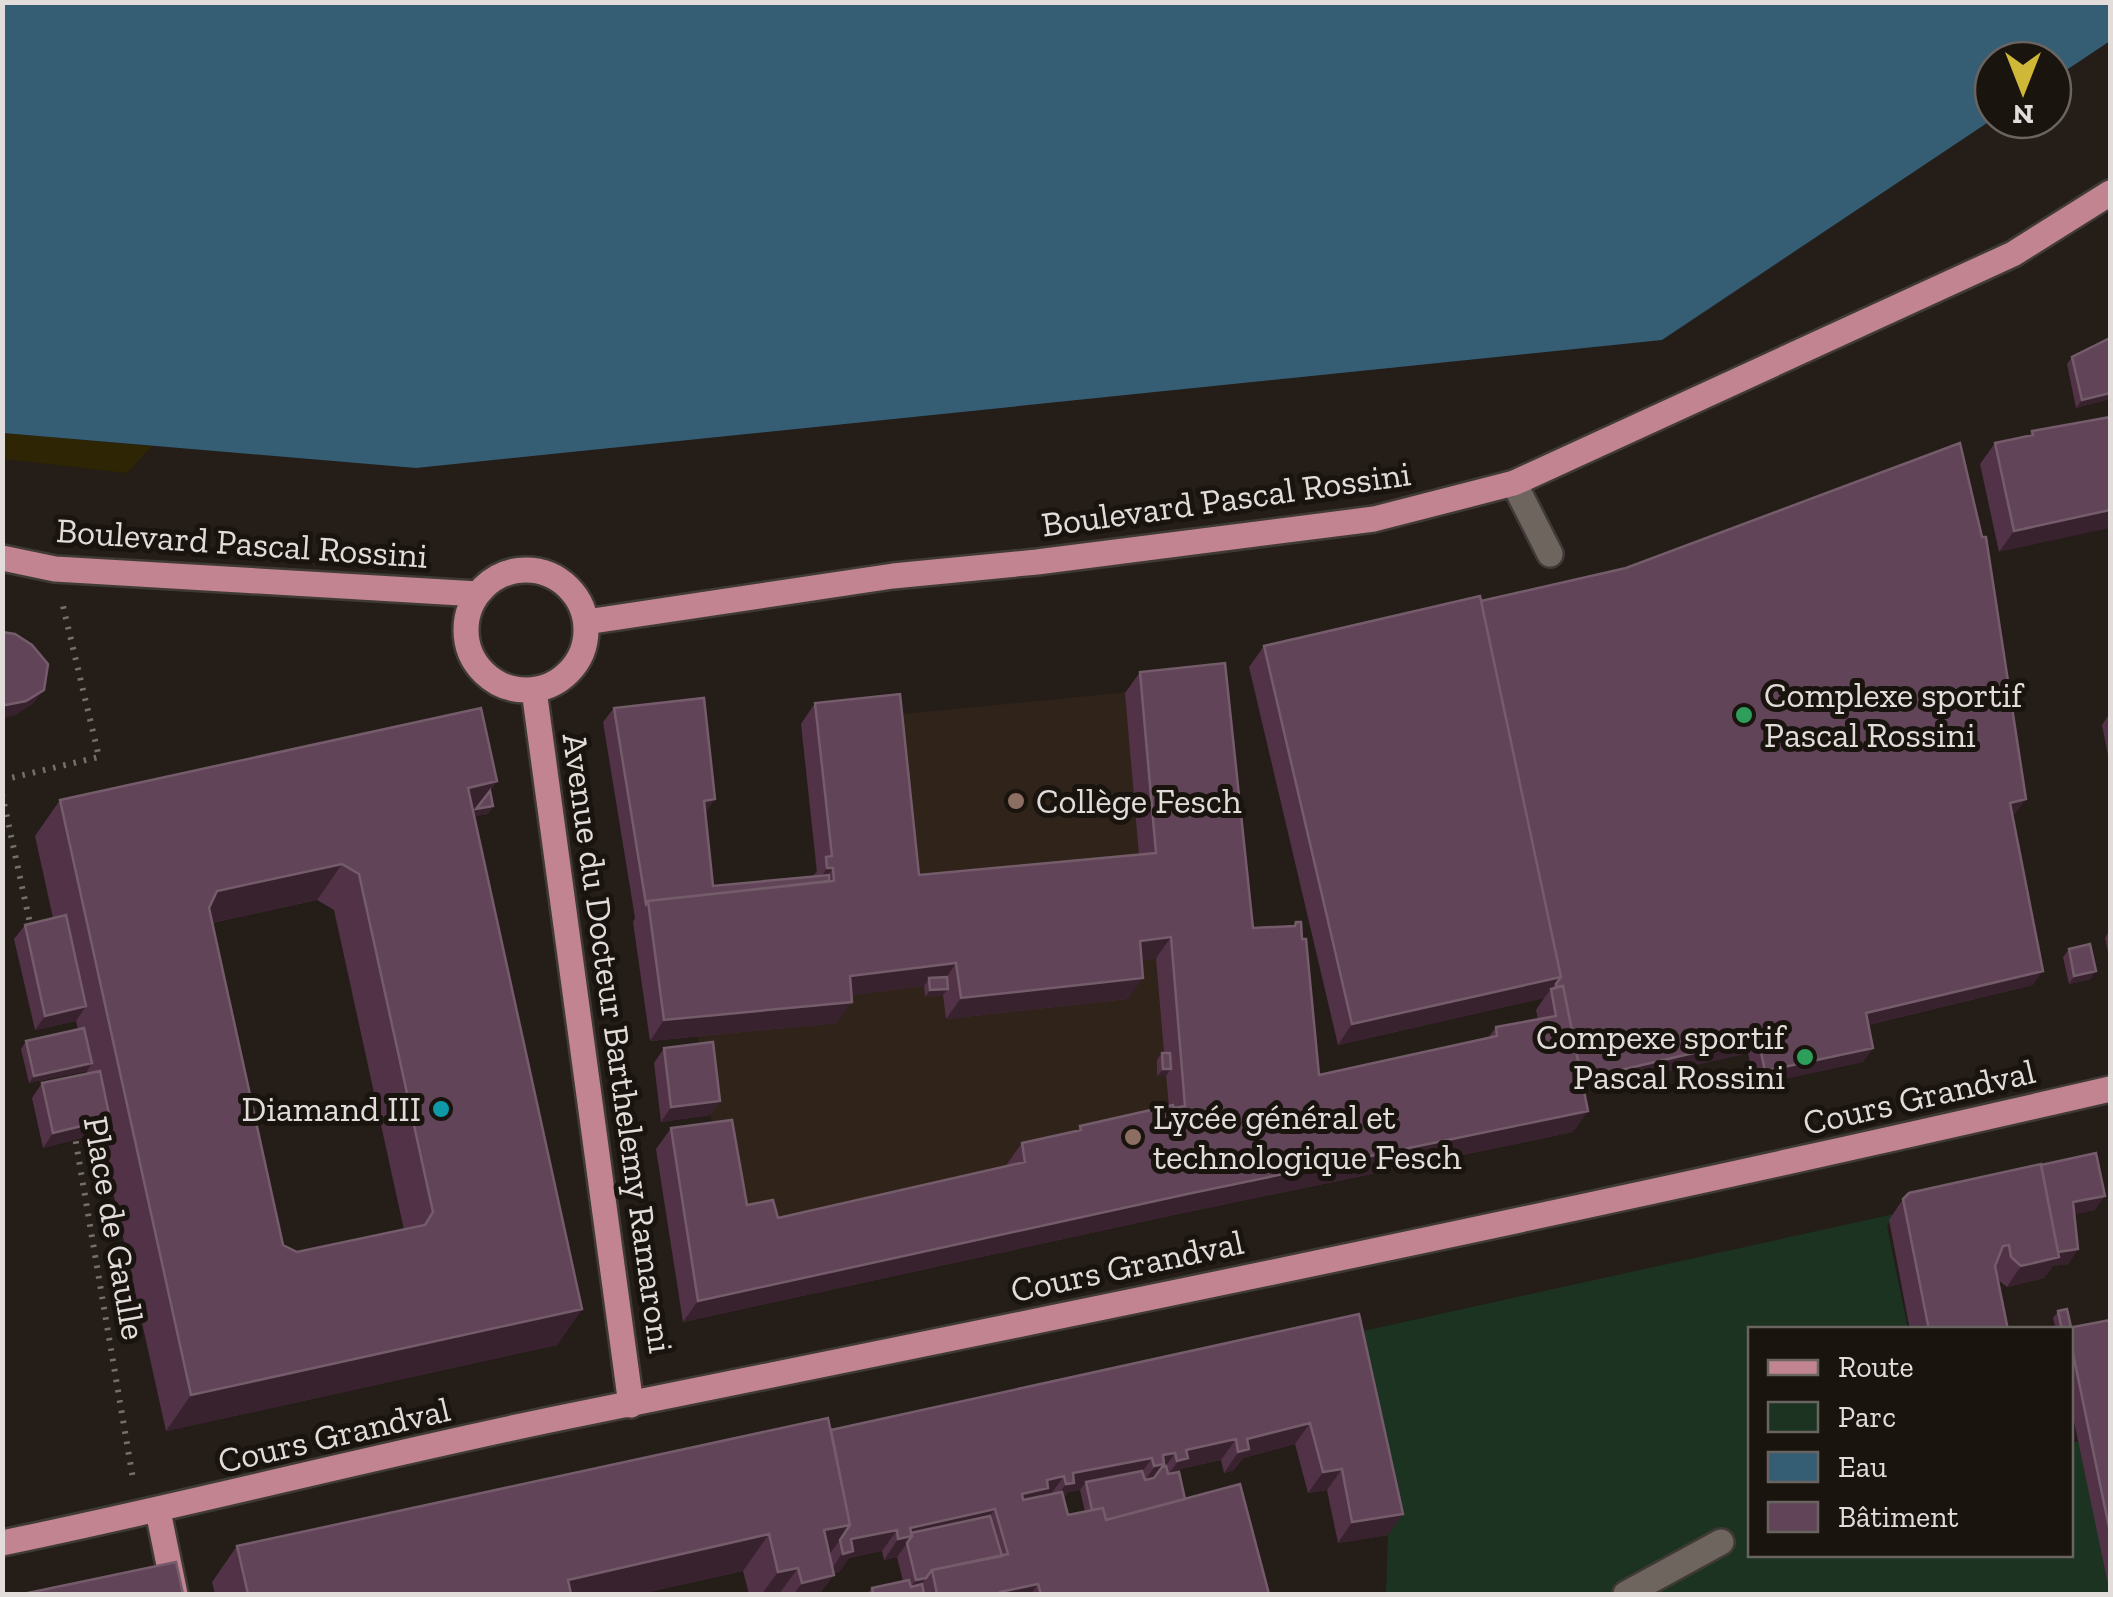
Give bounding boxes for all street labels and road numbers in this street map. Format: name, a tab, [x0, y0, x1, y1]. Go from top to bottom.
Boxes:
street label: Boulevard Pascal Rossini	[1039, 452, 1413, 546]
street label: Boulevard Pascal Rossini	[55, 509, 429, 577]
street label: Avenue du Docteur Barthelemy Ramaroni	[554, 730, 682, 1356]
street label: Cours Grandval	[1799, 1050, 2039, 1144]
street label: Place de Gaulle	[75, 1113, 155, 1343]
street label: Cours Grandval	[1007, 1221, 1247, 1311]
street label: Cours Grandval	[214, 1388, 454, 1482]

